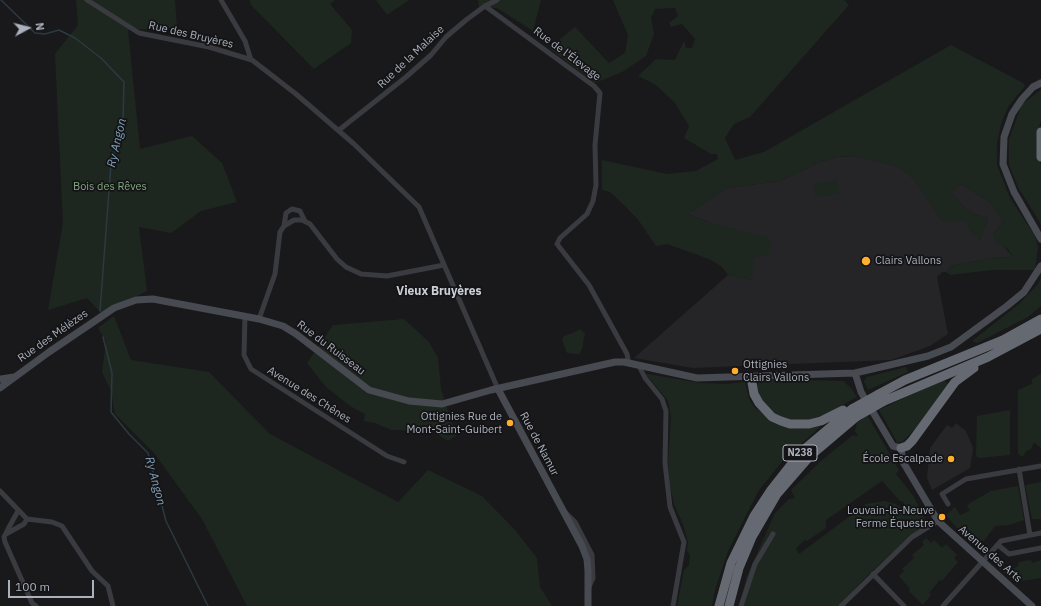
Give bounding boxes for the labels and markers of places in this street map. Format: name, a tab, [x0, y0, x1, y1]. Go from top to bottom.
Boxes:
place label: Clairs Vallons	[875, 254, 941, 268]
marker: Clairs Vallons	[860, 255, 872, 267]
place label: Ottignies Clairs Vallons	[743, 358, 809, 384]
marker: Ottignies Clairs Vallons	[730, 366, 740, 376]
place label: Ottignies Rue de Mont-Saint-Guibert	[406, 410, 502, 436]
marker: Ottignies Rue de Mont-Saint-Guibert	[505, 418, 515, 428]
place label: École Escalpade	[863, 452, 943, 466]
marker: École Escalpade	[946, 454, 956, 464]
place label: Louvain-la-Neuve Ferme Équestre	[847, 504, 934, 530]
marker: Louvain-la-Neuve Ferme Équestre	[937, 512, 947, 522]

